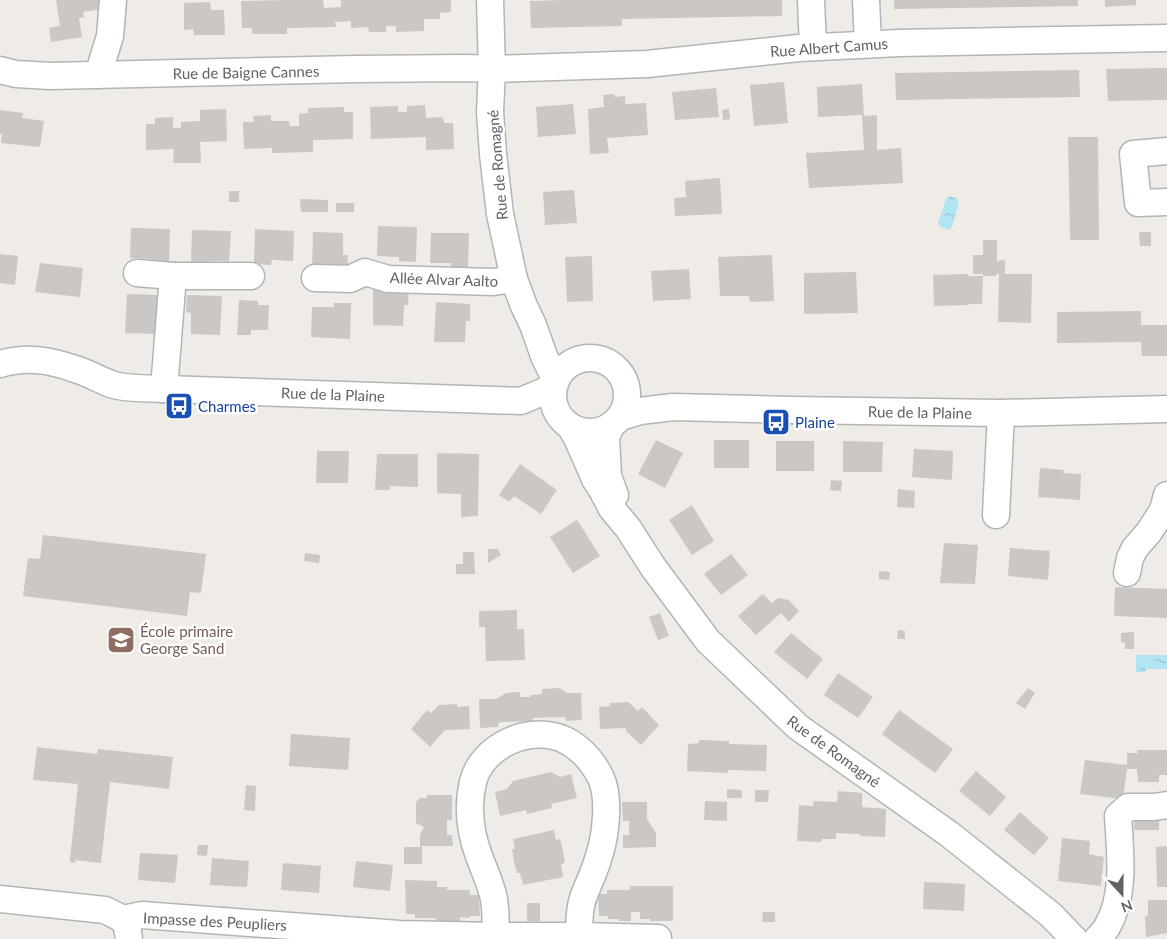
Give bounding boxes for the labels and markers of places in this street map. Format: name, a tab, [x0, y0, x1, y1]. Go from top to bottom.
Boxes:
bus stop icon: Charmes	[164, 391, 194, 421]
place label: Charmes	[198, 397, 256, 415]
bus stop icon: Plaine	[761, 407, 791, 437]
place label: Plaine	[795, 413, 835, 431]
place label: École primaire George Sand	[140, 622, 233, 657]
school or university icon: École primaire George Sand	[106, 625, 136, 655]

